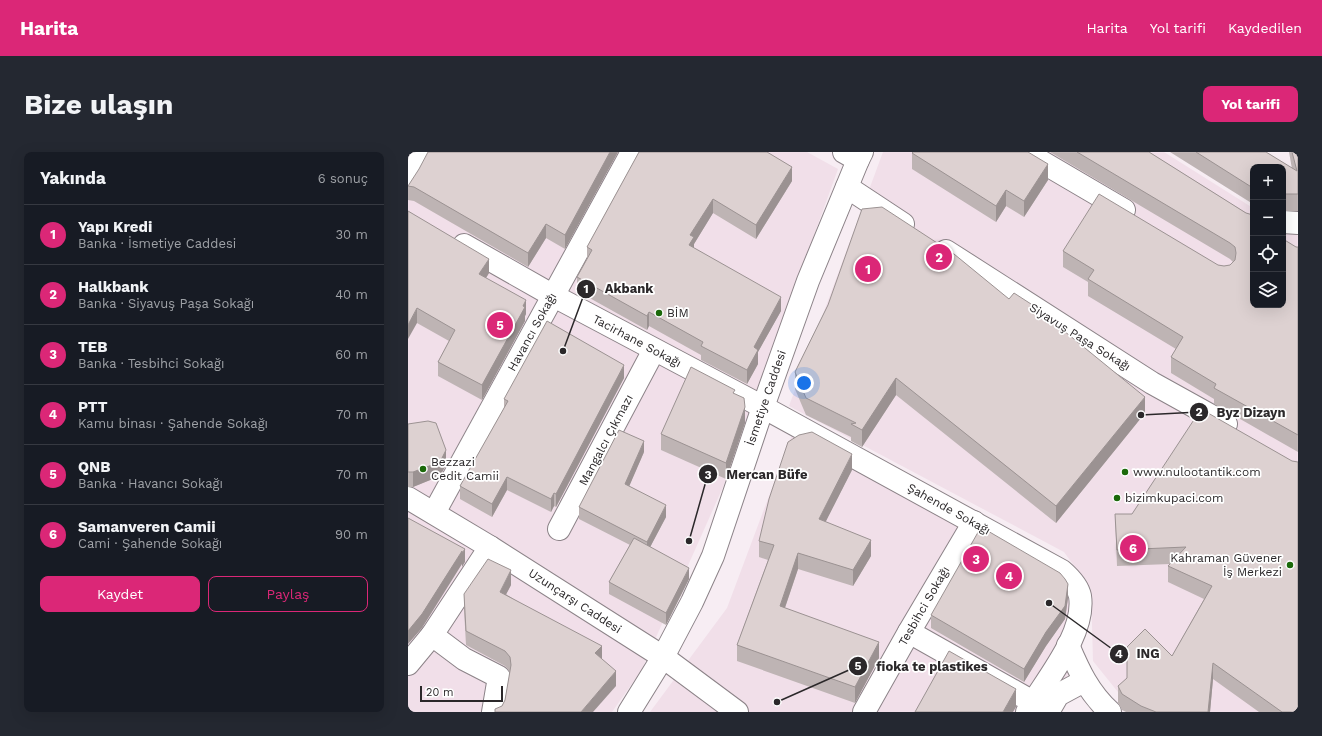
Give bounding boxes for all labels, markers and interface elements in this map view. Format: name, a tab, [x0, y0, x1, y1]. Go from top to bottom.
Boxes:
text: Harita	[20, 17, 78, 40]
text: Harita	[1086, 20, 1128, 36]
text: Yol tarifi	[1150, 20, 1206, 36]
text: Kaydedilen	[1228, 20, 1302, 36]
button: Yol tarifi	[1203, 86, 1298, 122]
text: Bize ulaşın	[24, 88, 173, 121]
map controls	[1250, 164, 1286, 308]
button: +	[1250, 164, 1286, 200]
text: Yakında	[40, 168, 106, 188]
text: 6 sonuç	[318, 171, 368, 186]
button: −	[1250, 200, 1286, 236]
text: Yapı Kredi	[78, 218, 152, 236]
text: 1	[50, 227, 56, 242]
text: 30 m	[336, 227, 368, 242]
text: Banka · İsmetiye Caddesi	[78, 236, 236, 251]
button: locate	[1250, 236, 1286, 272]
pin: 2	[926, 242, 952, 272]
pin: 1	[855, 254, 881, 284]
button: layers	[1250, 272, 1286, 308]
callout: Akbank	[576, 276, 661, 301]
text: Halkbank	[78, 278, 149, 296]
text: Akbank	[605, 281, 654, 296]
text: 1	[583, 282, 589, 296]
text: 2	[49, 287, 57, 302]
text: 40 m	[335, 287, 368, 302]
street label: Havancı Sokağı	[505, 290, 559, 374]
text: Banka · Siyavuş Paşa Sokağı	[78, 296, 254, 311]
street label: Siyavuş Paşa Sokağı	[1027, 300, 1133, 374]
place label: BİM	[667, 306, 689, 320]
marker: BİM	[654, 308, 664, 318]
pin: 5	[487, 310, 513, 340]
street label: Tacirhane Sokağı	[590, 312, 684, 370]
text: TEB	[78, 338, 108, 356]
text: 3	[49, 347, 57, 362]
text: 60 m	[335, 347, 368, 362]
street label: İsmetiye Caddesi	[743, 348, 789, 448]
text: Banka · Tesbihci Sokağı	[78, 356, 224, 371]
your location	[794, 373, 814, 393]
street label: Mangalcı Çıkmazı	[576, 392, 636, 488]
text: PTT	[78, 398, 107, 416]
callout: Byz Dizayn	[1189, 399, 1294, 424]
text: 2	[1195, 405, 1203, 419]
text: Byz Dizayn	[1217, 405, 1285, 420]
text: 4	[49, 407, 57, 422]
text: 70 m	[336, 407, 368, 422]
text: Kamu binası · Şahende Sokağı	[78, 416, 268, 431]
place label: Bezzazi Cedit Camii	[431, 455, 499, 483]
text: QNB	[78, 458, 110, 476]
callout: Mercan Büfe	[698, 462, 816, 487]
marker: Bezzazi Cedit Camii	[418, 464, 428, 474]
place label: www.nulootantik.com	[1133, 465, 1261, 479]
text: 5	[49, 467, 57, 482]
text: 70 m	[336, 467, 368, 482]
text: Mercan Büfe	[726, 467, 808, 482]
marker: www.nulootantik.com	[1120, 467, 1130, 477]
text: 3	[704, 468, 712, 482]
text: Banka · Havancı Sokağı	[78, 476, 223, 491]
street label: Şahende Sokağı	[905, 480, 993, 538]
place label: bizimkupaci.com	[1125, 491, 1224, 505]
marker: bizimkupaci.com	[1112, 493, 1122, 503]
text: Samanveren Camii	[78, 518, 216, 536]
text: 6	[49, 527, 57, 542]
text: 90 m	[335, 527, 368, 542]
pin: 6	[1120, 533, 1146, 563]
text: Cami · Şahende Sokağı	[78, 536, 222, 551]
pin: 3	[963, 544, 989, 574]
place label: Kahraman Güvener İş Merkezi	[1170, 551, 1282, 579]
marker: Kahraman Güvener İş Merkezi	[1285, 560, 1295, 570]
pin: 4	[996, 561, 1022, 591]
street label: Tesbihci Sokağı	[896, 564, 952, 648]
street label: Uzunçarşı Caddesi	[526, 566, 624, 636]
button: Kaydet	[40, 576, 200, 612]
button: Paylaş	[208, 576, 368, 612]
callout: ING	[1109, 641, 1168, 666]
text: ING	[1136, 646, 1160, 661]
text: 4	[1115, 647, 1123, 661]
callout: fioka te plastikes	[848, 654, 996, 679]
text: 5	[855, 659, 862, 673]
text: fioka te plastikes	[876, 659, 988, 674]
scale bar	[420, 684, 503, 703]
text: 20 m	[426, 686, 454, 699]

